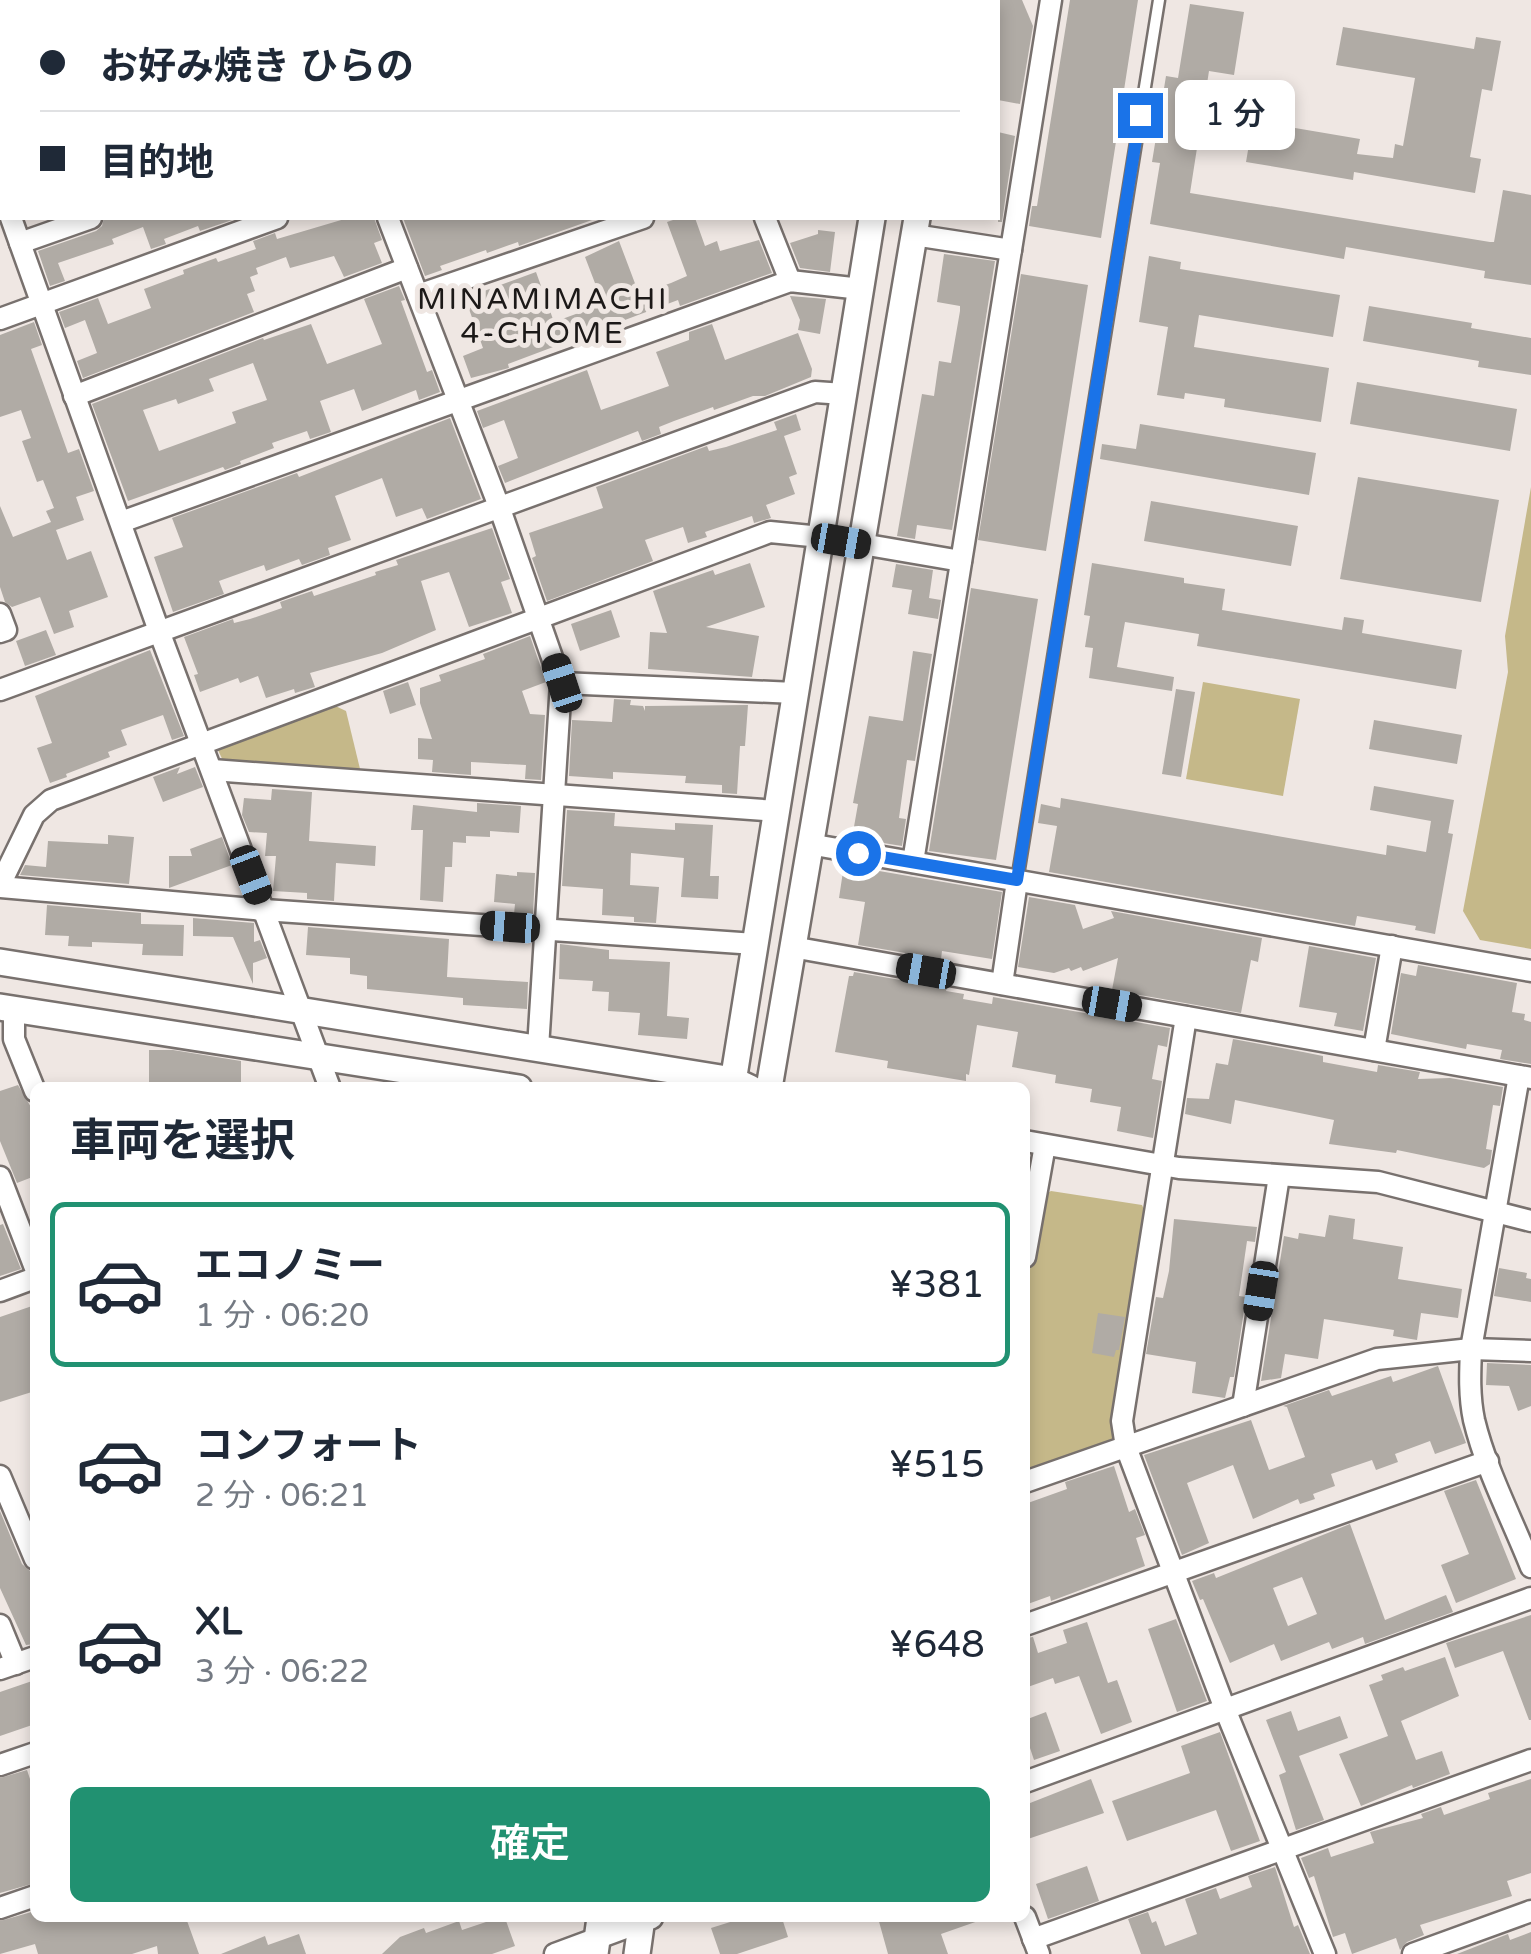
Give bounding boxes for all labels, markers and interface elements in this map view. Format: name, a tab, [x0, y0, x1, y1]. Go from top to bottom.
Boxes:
text: お好み焼き ひらの	[100, 44, 414, 90]
callout: 1 分	[1175, 80, 1295, 150]
route end	[1118, 93, 1163, 138]
text: 1 分	[1205, 96, 1265, 134]
text: 目的地	[100, 140, 214, 186]
district label: MINAMIMACHI 4-CHOME	[417, 281, 669, 352]
car	[809, 521, 873, 561]
car	[538, 650, 586, 716]
route start	[836, 831, 881, 876]
car	[226, 842, 276, 908]
car	[479, 910, 541, 944]
car	[894, 951, 958, 991]
car	[1080, 984, 1144, 1024]
text: 車両を選択	[70, 1115, 295, 1169]
icon: car	[75, 1240, 165, 1330]
text: エコノミー	[195, 1243, 385, 1289]
car	[1241, 1259, 1281, 1323]
text: ¥381	[888, 1262, 985, 1308]
text: 1 分 · 06:20	[195, 1297, 369, 1335]
icon: car	[75, 1420, 165, 1510]
text: コンフォート	[195, 1423, 422, 1469]
text: ¥515	[888, 1442, 985, 1488]
text: 2 分 · 06:21	[195, 1477, 369, 1515]
text: XL	[195, 1599, 242, 1645]
icon: car	[75, 1600, 165, 1690]
text: ¥648	[888, 1622, 985, 1668]
text: 3 分 · 06:22	[195, 1653, 369, 1691]
button: 確定	[70, 1787, 990, 1902]

